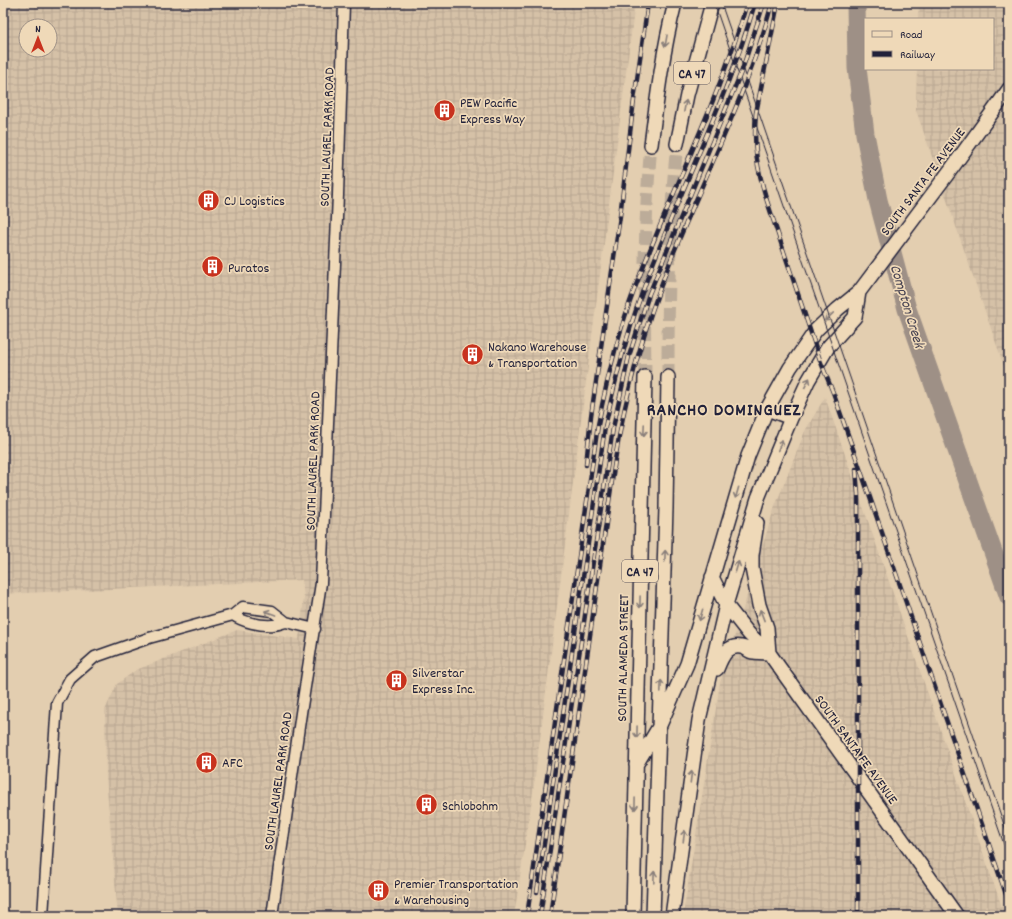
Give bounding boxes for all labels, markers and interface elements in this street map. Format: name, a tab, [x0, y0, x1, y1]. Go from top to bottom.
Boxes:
north arrow	[18, 18, 58, 58]
legend	[864, 18, 994, 70]
text: N	[35, 22, 41, 38]
text: Road	[900, 27, 922, 44]
one-way arrow	[662, 34, 670, 47]
text: Railway	[900, 47, 936, 64]
road number: CA 47	[674, 62, 710, 84]
street label: SOUTH LAUREL PARK ROAD	[316, 67, 340, 207]
place label: PEW Pacific Express Way	[460, 94, 525, 130]
building icon: PEW Pacific Express Way	[432, 97, 458, 123]
one-way arrow	[681, 99, 689, 112]
street label: SOUTH SANTA FE AVENUE	[876, 123, 971, 240]
building icon: CJ Logistics	[196, 187, 222, 213]
place label: CJ Logistics	[224, 192, 285, 212]
building icon: Puratos	[199, 254, 225, 280]
place label: Puratos	[228, 259, 270, 279]
water label: Compton Creek	[883, 262, 930, 353]
one-way arrow	[825, 312, 835, 321]
place label: Nakano Warehouse & Transportation	[488, 338, 586, 374]
building icon: Nakano Warehouse & Transportation	[460, 341, 486, 367]
one-way arrow	[804, 377, 811, 389]
street label: SOUTH LAUREL PARK ROAD	[302, 391, 326, 531]
district label: RANCHO DOMINGUEZ	[647, 399, 801, 424]
one-way arrow	[640, 423, 648, 436]
one-way arrow	[777, 439, 785, 451]
one-way arrow	[733, 486, 740, 499]
one-way arrow	[661, 550, 669, 563]
road number: CA 47	[622, 560, 658, 582]
one-way arrow	[734, 561, 741, 574]
street label: SOUTH ALAMEDA STREET	[613, 594, 635, 722]
one-way arrow	[636, 595, 643, 608]
one-way arrow	[264, 608, 276, 616]
one-way arrow	[697, 608, 704, 621]
one-way arrow	[758, 609, 766, 621]
place label: Silverstar Express Inc.	[412, 664, 475, 700]
building icon: Silverstar Express Inc.	[384, 667, 410, 693]
one-way arrow	[657, 680, 665, 693]
street label: SOUTH SANTA FE AVENUE	[809, 691, 902, 809]
street label: SOUTH LAUREL PARK ROAD	[259, 711, 299, 852]
one-way arrow	[633, 725, 640, 738]
building icon: AFC	[193, 749, 219, 775]
place label: AFC	[222, 754, 243, 774]
one-way arrow	[688, 771, 695, 784]
building icon: Schlobohm	[414, 792, 440, 818]
place label: Schlobohm	[442, 797, 498, 817]
one-way arrow	[631, 797, 639, 810]
one-way arrow	[680, 830, 688, 843]
one-way arrow	[651, 871, 658, 884]
place label: Premier Transportation & Warehousing	[394, 875, 518, 911]
building icon: Premier Transportation & Warehousing	[366, 878, 392, 904]

